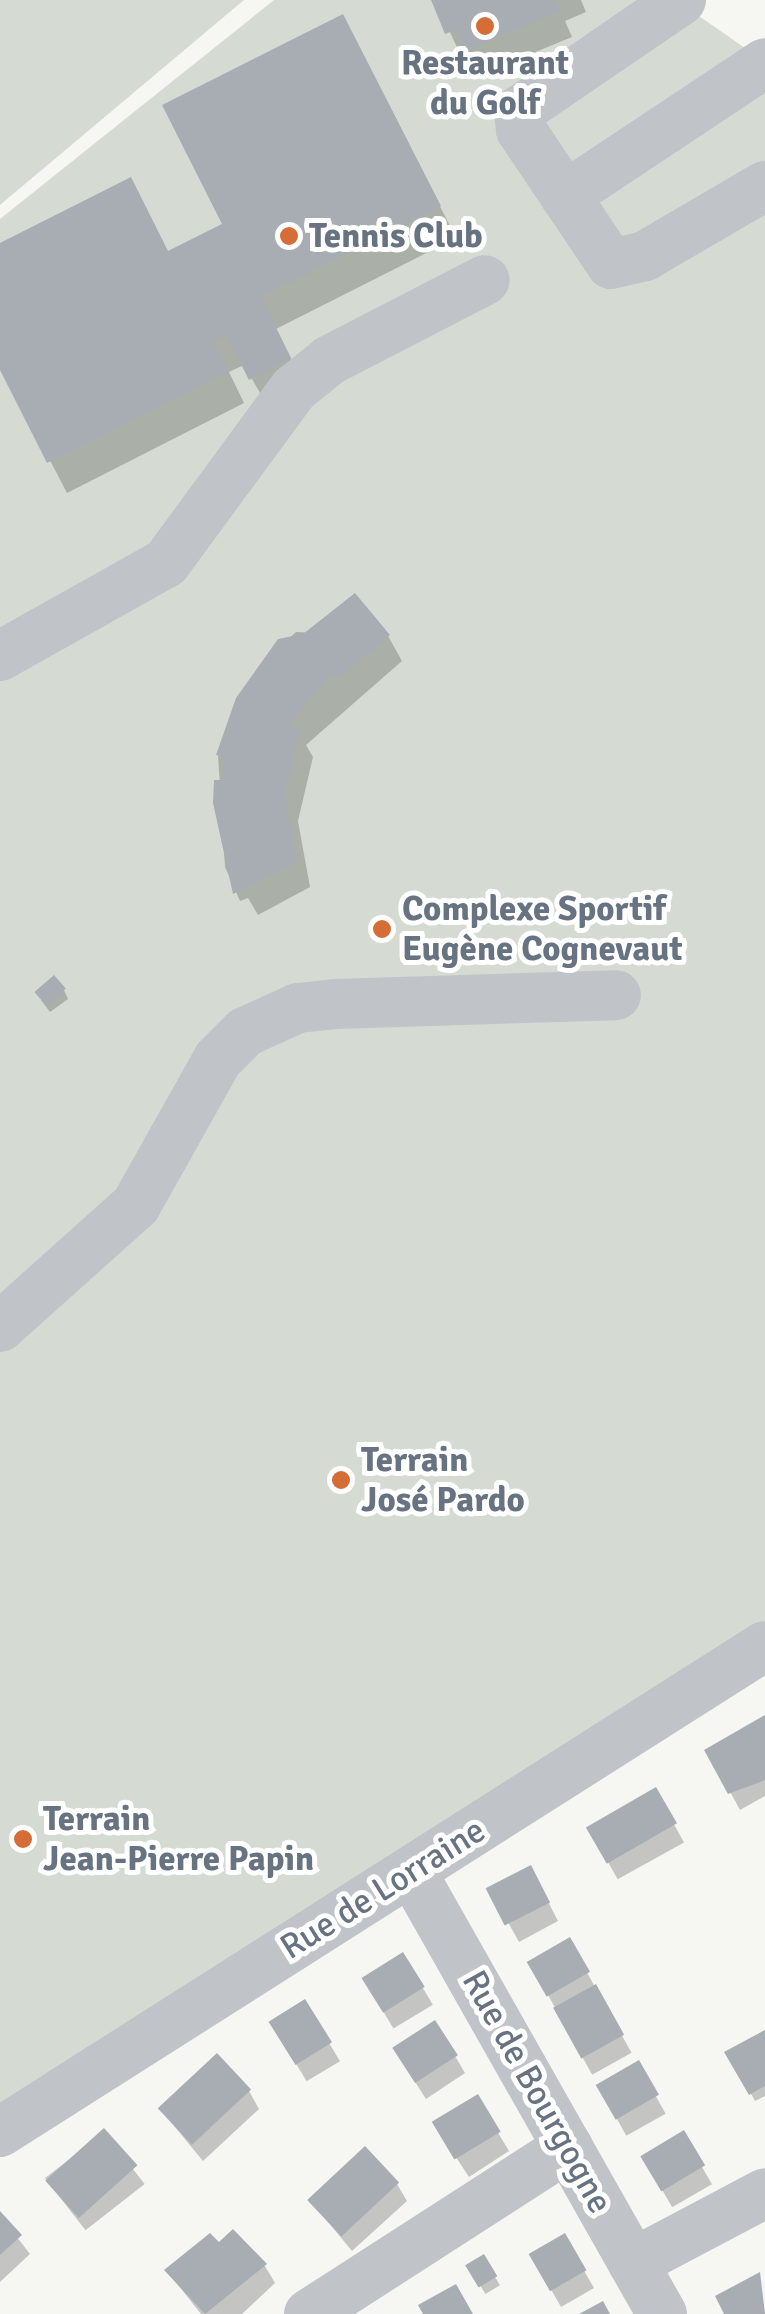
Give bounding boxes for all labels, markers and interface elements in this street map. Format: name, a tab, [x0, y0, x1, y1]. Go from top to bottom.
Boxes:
marker: Restaurant du Golf	[474, 15, 496, 37]
place label: Restaurant du Golf	[401, 42, 569, 124]
place label: Tennis Club	[309, 215, 483, 257]
marker: Tennis Club	[278, 225, 300, 247]
place label: Complexe Sportif Eugène Cognevaut	[402, 888, 682, 970]
marker: Complexe Sportif Eugène Cognevaut	[371, 918, 393, 940]
place label: Terrain José Pardo	[361, 1439, 525, 1521]
marker: Terrain José Pardo	[330, 1469, 352, 1491]
place label: Terrain Jean-Pierre Papin	[43, 1798, 314, 1880]
street label: Rue de Lorraine	[273, 1809, 493, 1969]
marker: Terrain Jean-Pierre Papin	[12, 1828, 34, 1850]
street label: Rue de Bourgogne	[453, 1963, 621, 2221]

